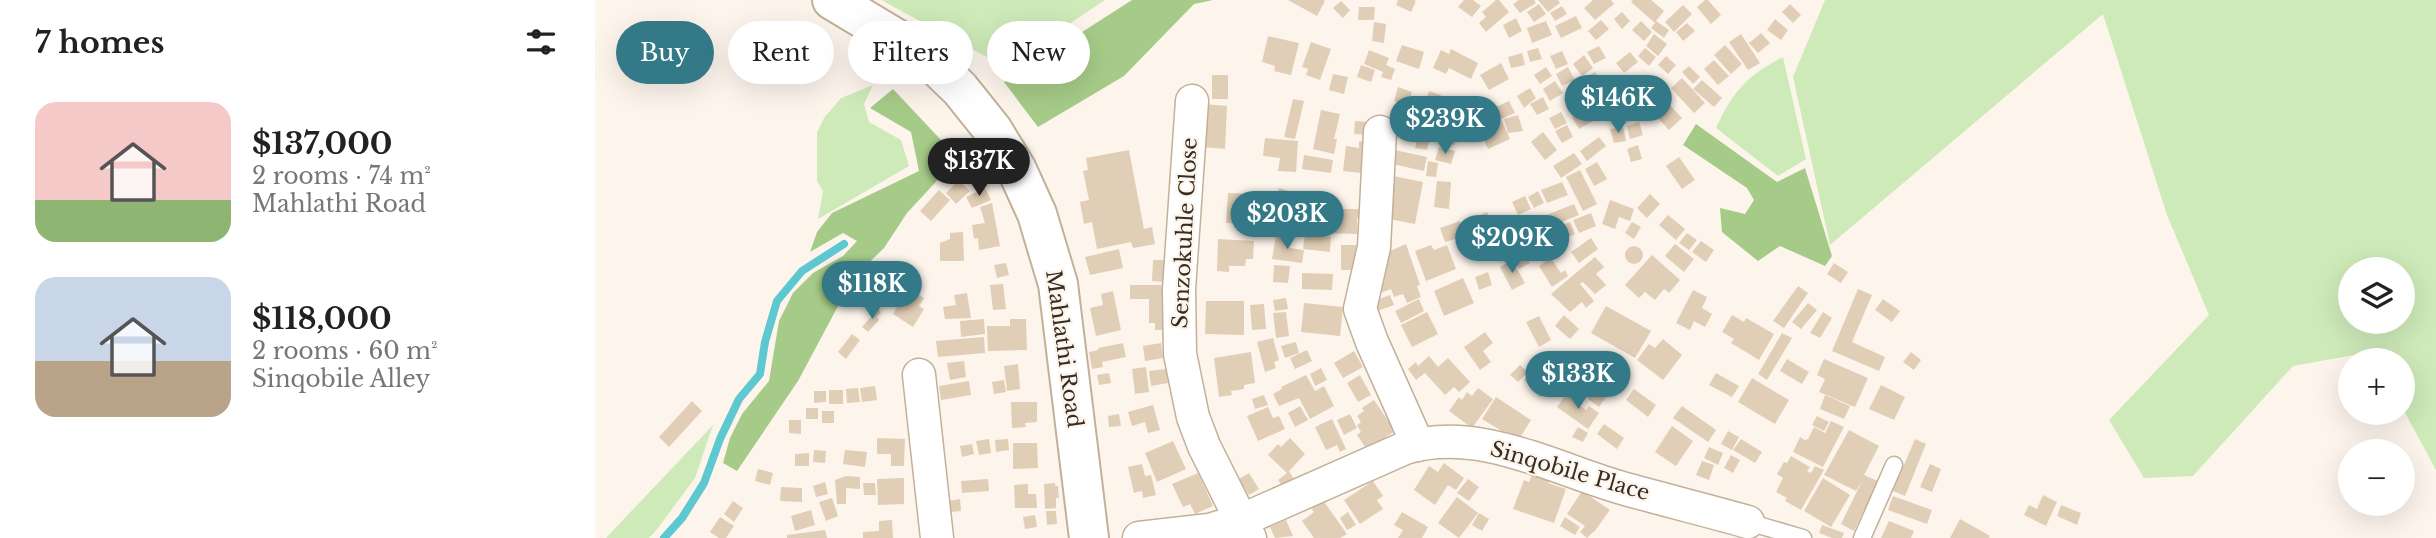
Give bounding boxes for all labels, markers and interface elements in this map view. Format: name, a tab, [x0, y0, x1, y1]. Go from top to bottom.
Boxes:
chip: Buy	[616, 21, 714, 84]
chip: Rent	[728, 21, 834, 84]
chip: Filters	[848, 21, 973, 84]
chip: New	[987, 21, 1090, 84]
icon: filters	[522, 23, 560, 61]
text: 7 homes	[35, 24, 164, 61]
pin: $146K	[1569, 76, 1667, 135]
text: $146K	[1581, 84, 1655, 112]
pin: $239K	[1396, 96, 1494, 156]
text: $239K	[1406, 105, 1484, 133]
text: $137,000	[252, 125, 393, 162]
icon: home	[91, 130, 175, 214]
street label: Senzokuhle Close	[1167, 137, 1203, 329]
pin: $137K	[930, 138, 1028, 198]
text: $137K	[944, 147, 1014, 175]
text: 2 rooms · 74 m²	[252, 162, 431, 190]
text: Mahlathi Road	[252, 190, 426, 218]
pin: $203K	[1238, 191, 1336, 251]
text: $203K	[1247, 200, 1327, 228]
pin: $209K	[1463, 216, 1561, 275]
text: $209K	[1471, 224, 1553, 252]
map controls	[2338, 257, 2415, 516]
button: layers	[2338, 257, 2415, 334]
pin: $118K	[823, 262, 921, 321]
street label: Mahlathi Road	[1040, 269, 1088, 429]
text: $118K	[838, 270, 906, 298]
text: $118,000	[252, 300, 392, 337]
icon: home	[91, 305, 175, 389]
text: 2 rooms · 60 m²	[252, 337, 438, 365]
button: +	[2338, 348, 2415, 425]
pin: $133K	[1529, 352, 1627, 411]
text: $133K	[1541, 360, 1615, 388]
text: Sinqobile Alley	[252, 365, 430, 393]
street label: Sinqobile Place	[1487, 436, 1653, 506]
button: −	[2338, 439, 2415, 516]

